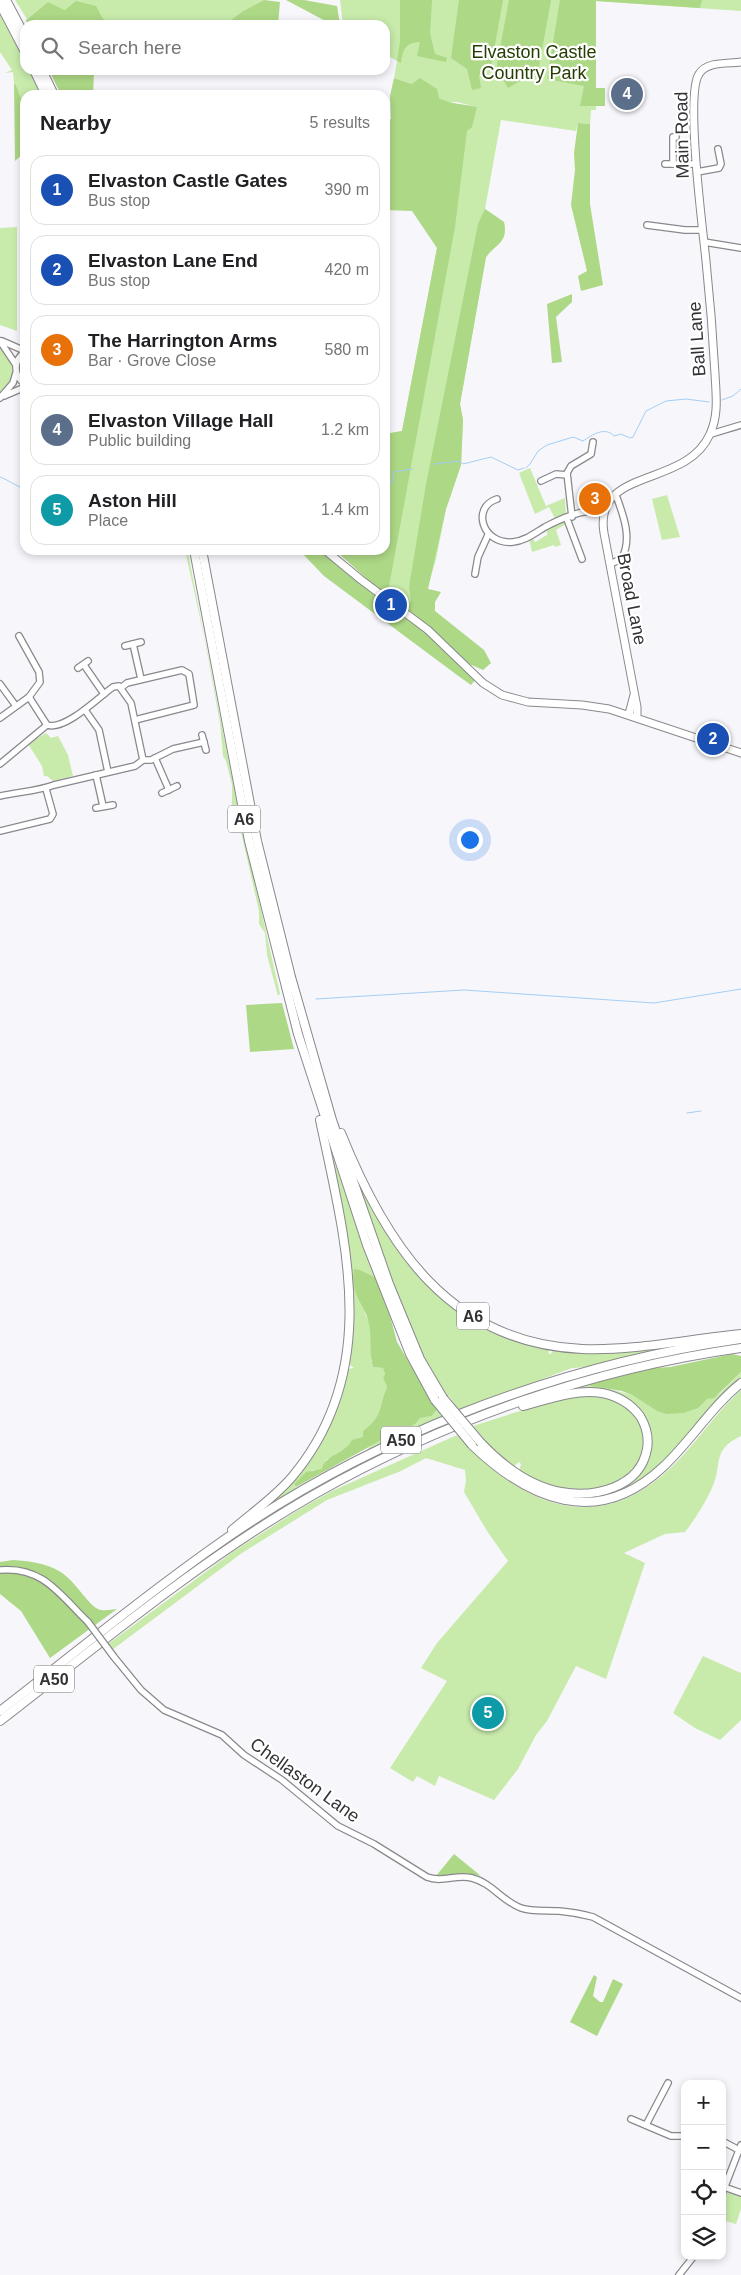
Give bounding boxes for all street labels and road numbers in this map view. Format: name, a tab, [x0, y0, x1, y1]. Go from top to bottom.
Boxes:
street label: Main Road	[671, 91, 693, 179]
street label: Ball Lane	[684, 301, 710, 377]
street label: Broad Lane	[613, 551, 651, 647]
road number: A6	[228, 806, 260, 832]
road number: A6	[457, 1302, 489, 1330]
road number: A50	[381, 1426, 421, 1454]
road number: A50	[34, 1666, 74, 1692]
street label: Chellaston Lane	[246, 1734, 364, 1826]

